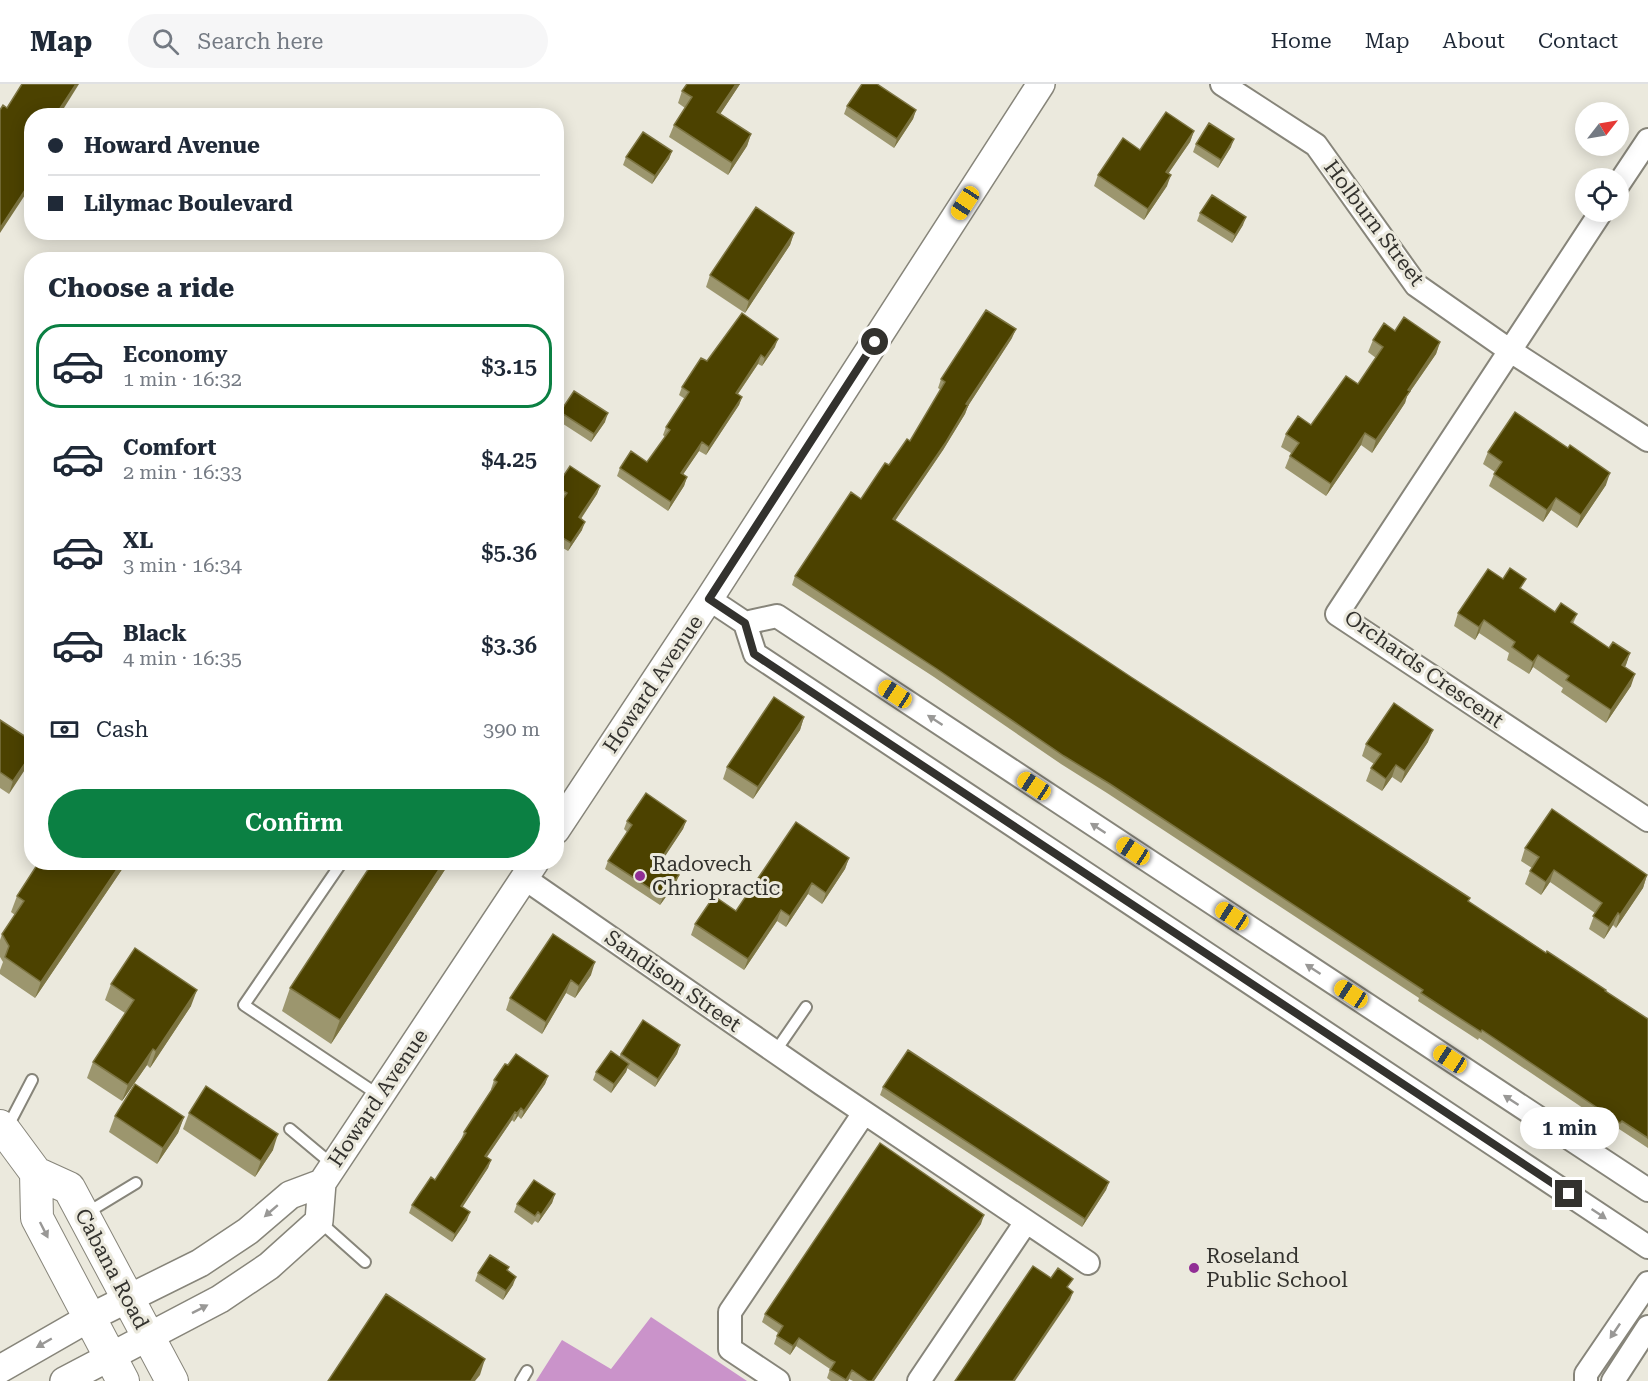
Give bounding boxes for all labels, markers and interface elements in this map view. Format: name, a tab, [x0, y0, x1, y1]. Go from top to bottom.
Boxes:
search box	[128, 14, 548, 68]
text: Map	[30, 25, 92, 58]
icon: search	[149, 25, 182, 58]
text: Search here	[197, 29, 323, 54]
text: Home	[1271, 29, 1332, 53]
text: Map	[1365, 29, 1410, 53]
text: About	[1443, 29, 1505, 53]
text: Contact	[1538, 29, 1618, 53]
north arrow	[1575, 102, 1629, 156]
map controls	[1575, 102, 1629, 222]
text: Howard Avenue	[84, 133, 260, 158]
street label: Holburn Street	[1319, 155, 1429, 291]
button: locate	[1575, 168, 1629, 222]
car	[948, 183, 982, 223]
text: Lilymac Boulevard	[84, 191, 293, 216]
text: Choose a ride	[48, 272, 234, 304]
route start	[861, 328, 888, 355]
icon: car	[51, 339, 105, 393]
text: Economy	[123, 342, 227, 367]
text: $3.15	[481, 354, 537, 379]
text: 1 min · 16:32	[123, 367, 242, 391]
icon: car	[51, 432, 105, 486]
text: Comfort	[123, 435, 216, 460]
text: $4.25	[481, 447, 537, 472]
text: 2 min · 16:33	[123, 460, 242, 484]
icon: car	[51, 525, 105, 579]
text: XL	[123, 528, 153, 553]
text: $5.36	[481, 540, 537, 565]
text: 3 min · 16:34	[123, 553, 242, 577]
street label: Orchards Crescent	[1340, 605, 1508, 733]
street label: Howard Avenue	[598, 611, 708, 757]
icon: car	[51, 618, 105, 672]
text: Black	[123, 621, 187, 646]
text: $3.36	[481, 633, 537, 658]
text: 4 min · 16:35	[123, 646, 242, 670]
car	[875, 677, 915, 711]
icon: cash	[48, 713, 81, 746]
one-way arrow	[927, 715, 943, 726]
text: Cash	[96, 717, 148, 742]
text: 390 m	[483, 717, 540, 741]
car	[1014, 769, 1054, 803]
button: Confirm	[48, 789, 540, 858]
one-way arrow	[1090, 822, 1106, 833]
car	[1113, 834, 1153, 868]
place label: Radovech Chriopractic	[652, 852, 780, 900]
marker: Radovech Chriopractic	[633, 869, 647, 883]
car	[1212, 899, 1252, 933]
street label: Sandison Street	[600, 925, 746, 1037]
one-way arrow	[1305, 964, 1322, 975]
car	[1331, 977, 1371, 1011]
street label: Howard Avenue	[323, 1025, 433, 1171]
car	[1430, 1042, 1470, 1076]
one-way arrow	[1503, 1094, 1520, 1105]
callout: 1 min	[1520, 1107, 1618, 1149]
text: 1 min	[1542, 1116, 1597, 1140]
route end	[1555, 1180, 1582, 1207]
one-way arrow	[264, 1204, 279, 1217]
street label: Cabana Road	[70, 1205, 154, 1334]
one-way arrow	[1590, 1208, 1606, 1220]
one-way arrow	[39, 1222, 48, 1239]
place label: Roseland Public School	[1206, 1244, 1348, 1292]
marker: Roseland Public School	[1187, 1261, 1201, 1275]
one-way arrow	[192, 1304, 209, 1314]
one-way arrow	[1610, 1323, 1621, 1339]
one-way arrow	[36, 1338, 53, 1348]

